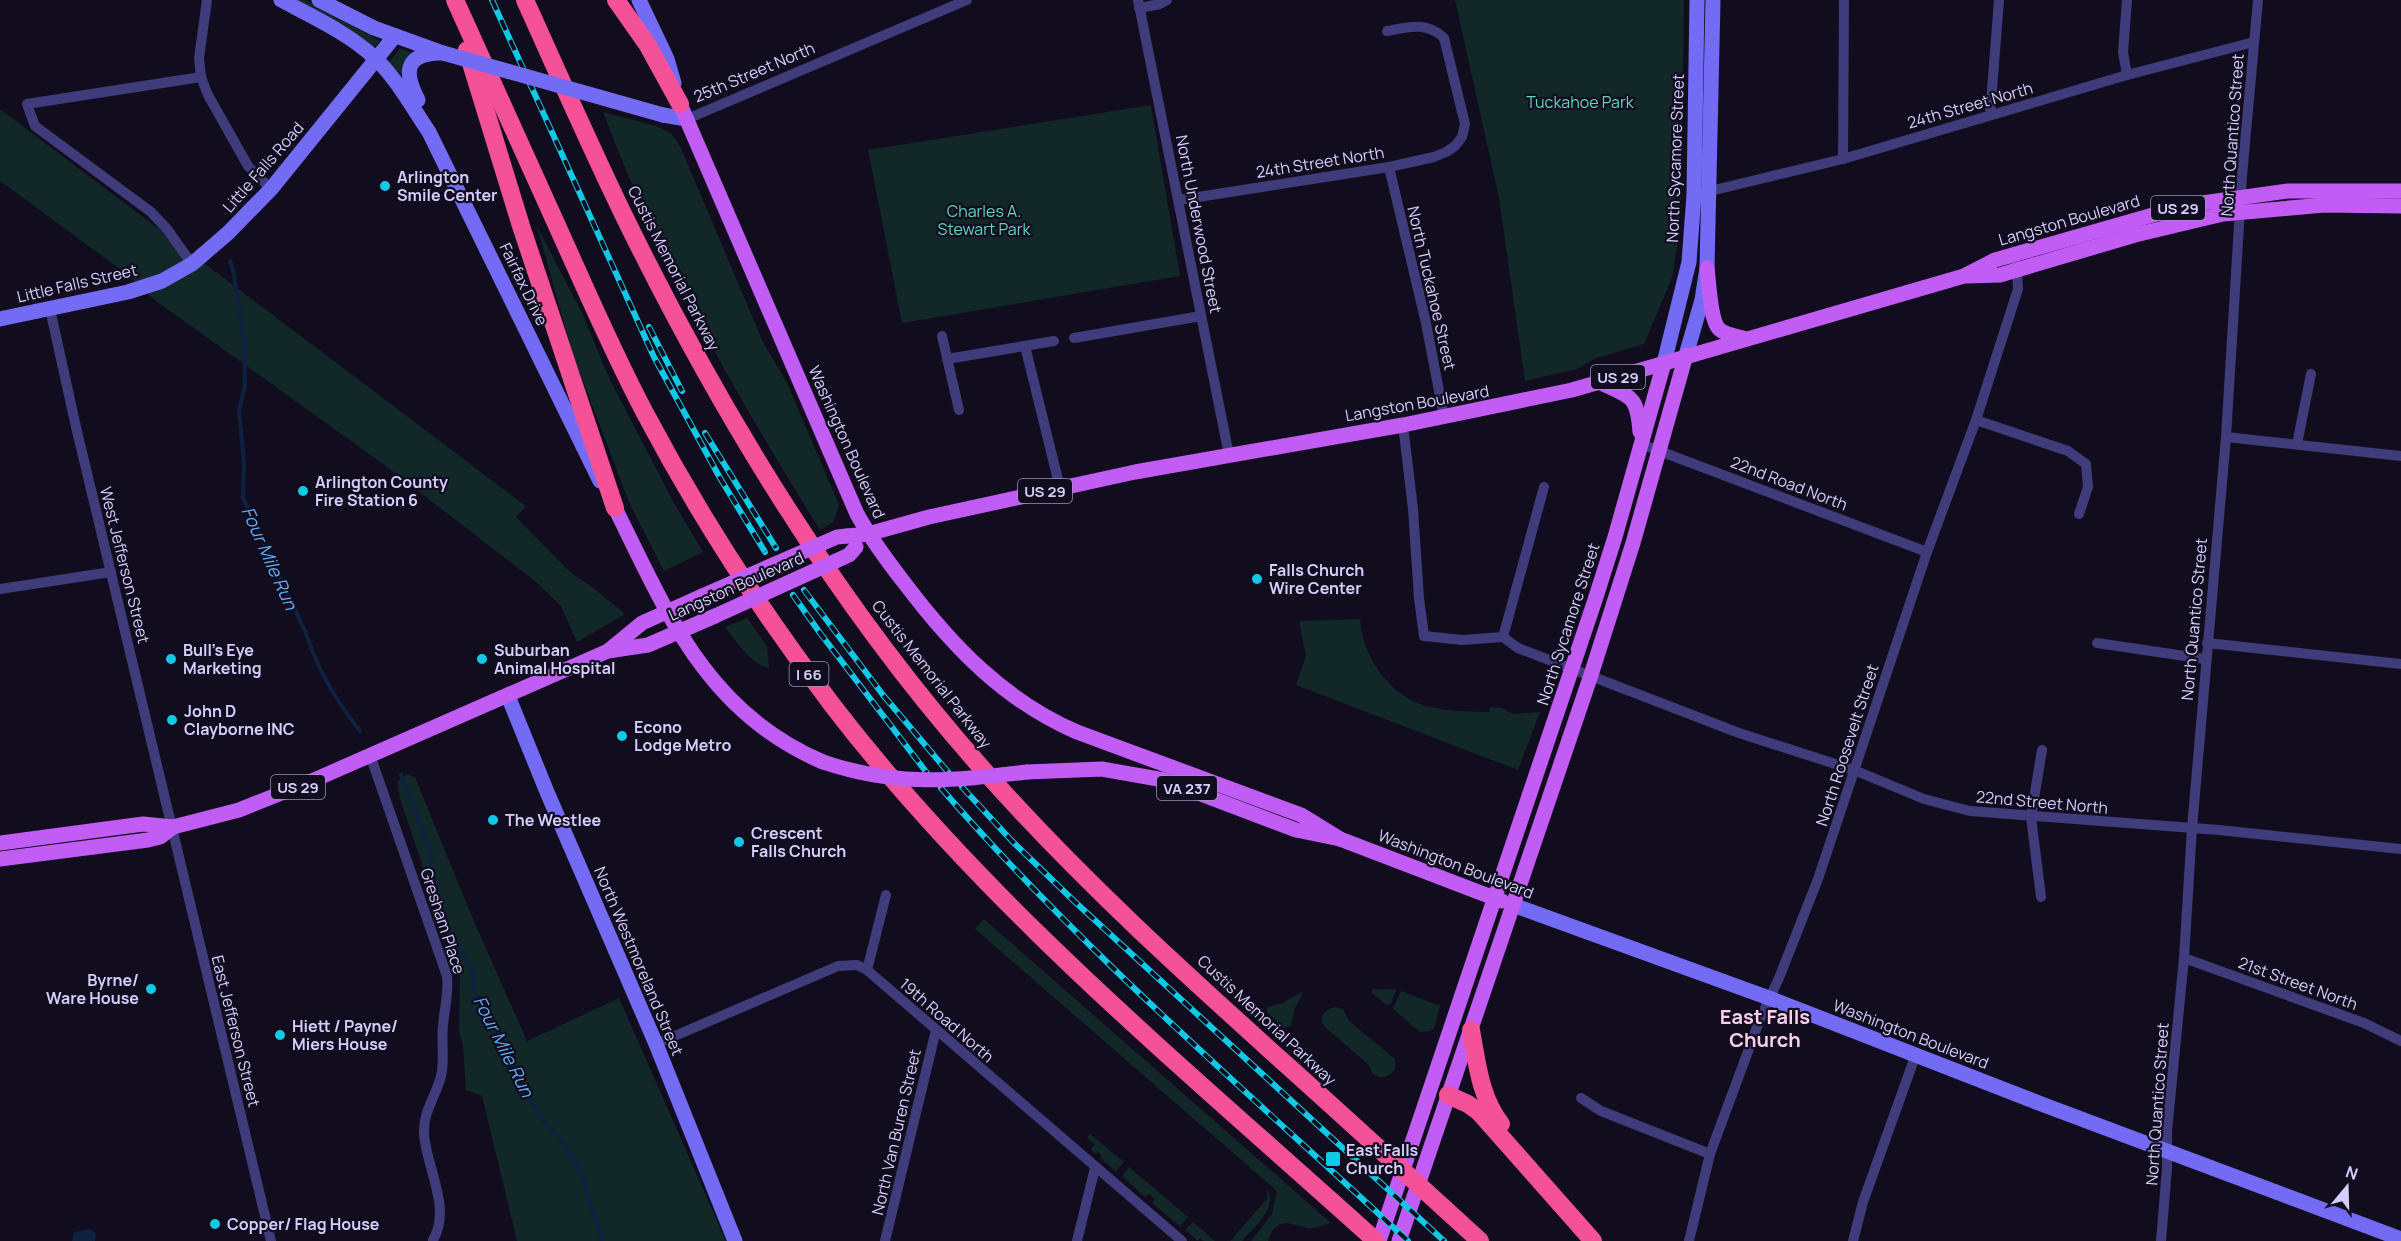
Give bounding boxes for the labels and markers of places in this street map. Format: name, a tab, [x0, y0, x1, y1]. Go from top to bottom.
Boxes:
place label: Arlington Smile Center	[397, 166, 497, 206]
marker: Arlington Smile Center	[378, 179, 392, 193]
place label: Arlington County Fire Station 6	[315, 471, 448, 511]
marker: Arlington County Fire Station 6	[296, 484, 310, 498]
place label: Falls Church Wire Center	[1269, 559, 1364, 599]
marker: Falls Church Wire Center	[1250, 572, 1264, 586]
place label: Bull's Eye Marketing	[183, 639, 262, 679]
place label: Suburban Animal Hospital	[494, 639, 615, 679]
marker: Bull's Eye Marketing	[164, 652, 178, 666]
marker: Suburban Animal Hospital	[475, 652, 489, 666]
place label: John D Clayborne INC	[184, 700, 295, 740]
marker: John D Clayborne INC	[165, 713, 179, 727]
place label: Econo Lodge Metro	[634, 716, 731, 756]
marker: Econo Lodge Metro	[615, 729, 629, 743]
place label: The Westlee	[505, 809, 602, 831]
marker: The Westlee	[486, 813, 500, 827]
place label: Crescent Falls Church	[751, 822, 846, 862]
marker: Crescent Falls Church	[732, 835, 746, 849]
place label: Byrne/ Ware House	[46, 969, 139, 1009]
marker: Byrne/ Ware House	[144, 982, 158, 996]
place label: Hiett / Payne/ Miers House	[292, 1015, 398, 1055]
marker: Hiett / Payne/ Miers House	[273, 1028, 287, 1042]
place label: East Falls Church	[1346, 1139, 1419, 1179]
marker: East Falls Church	[1324, 1150, 1342, 1168]
place label: Copper/ Flag House	[227, 1213, 380, 1235]
marker: Copper/ Flag House	[208, 1217, 222, 1231]

